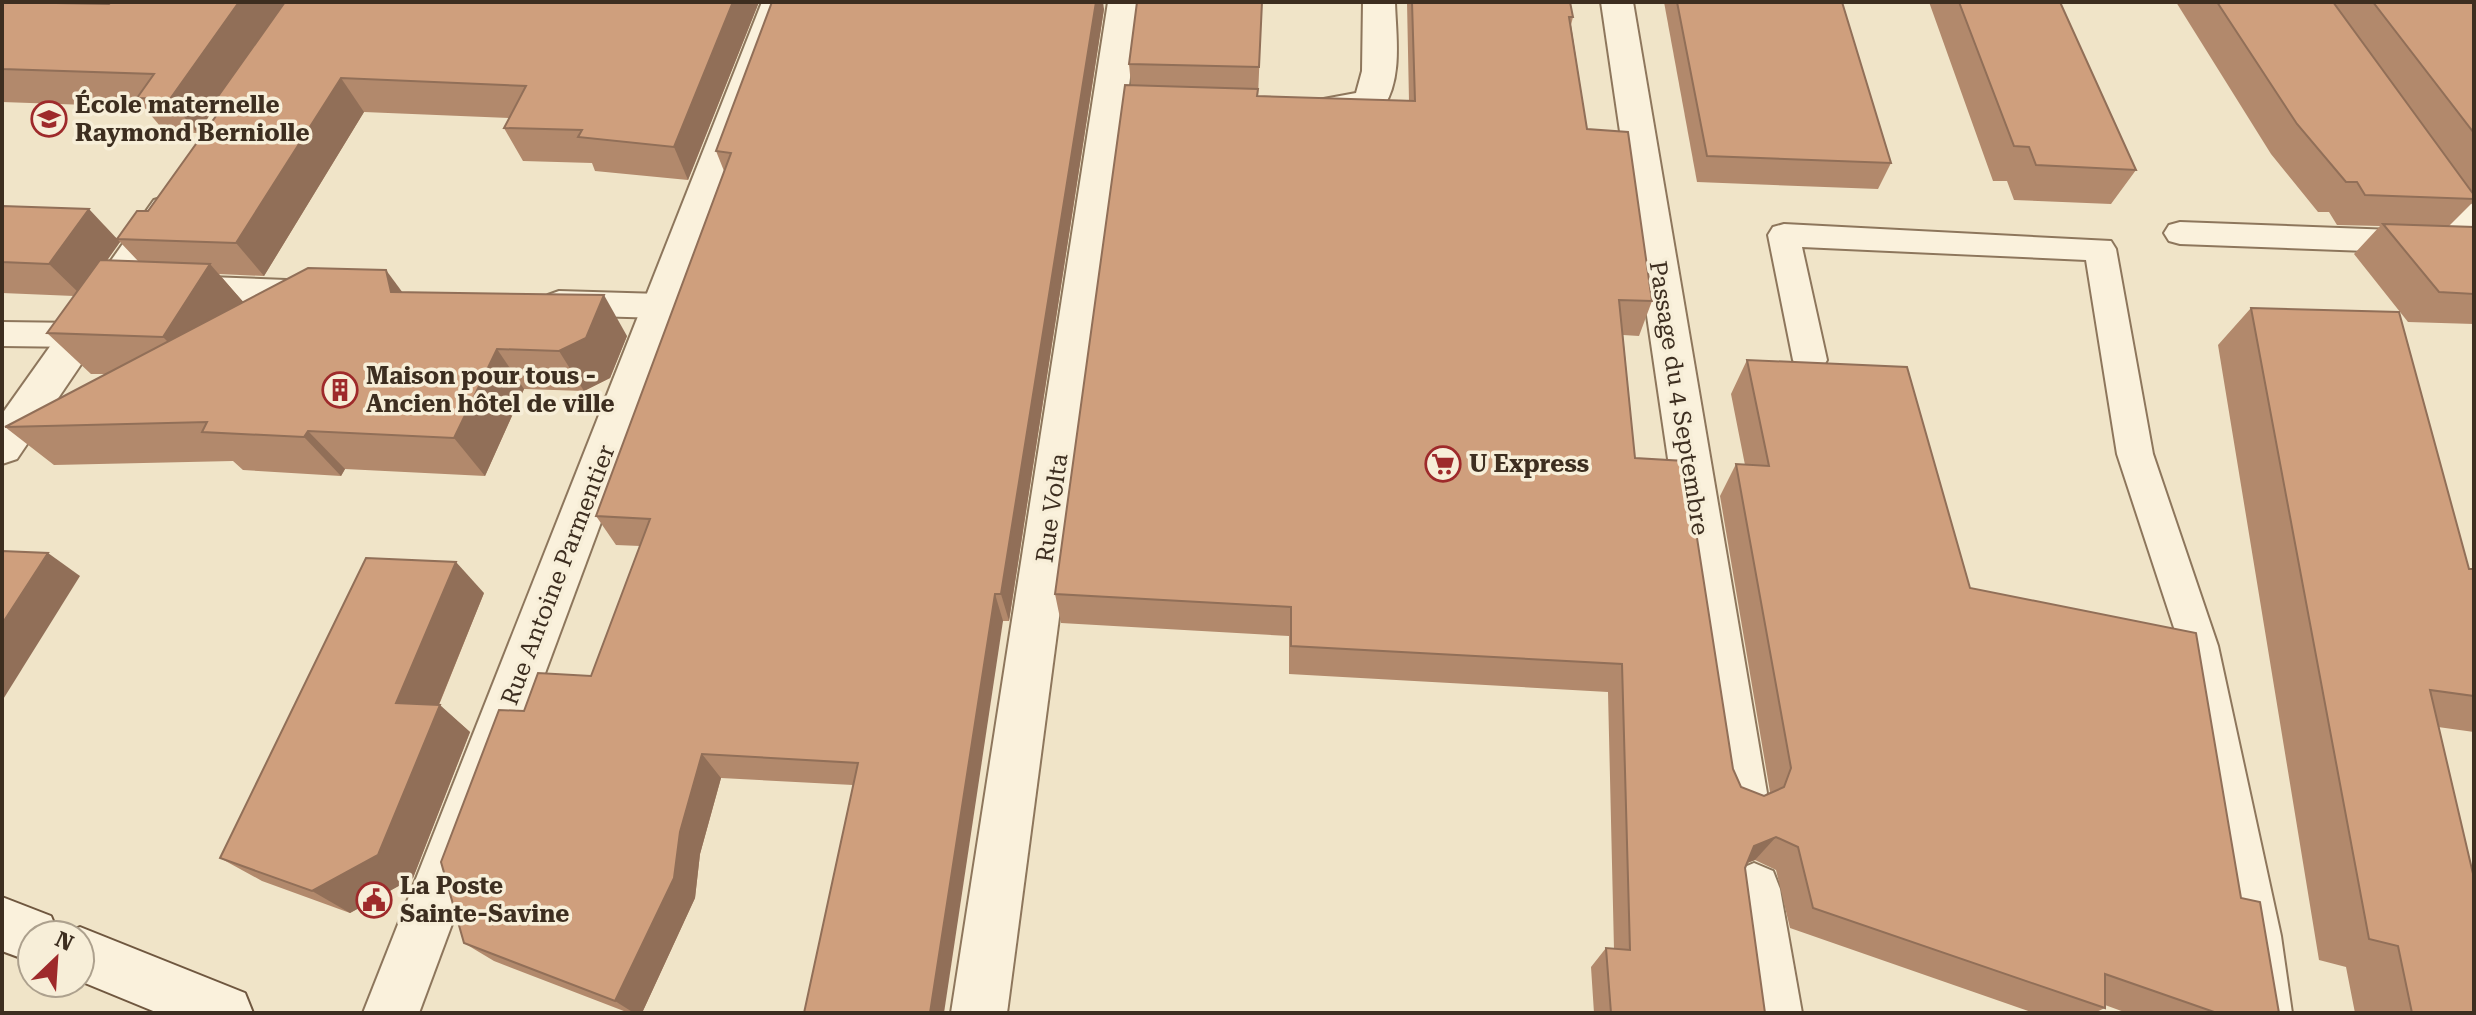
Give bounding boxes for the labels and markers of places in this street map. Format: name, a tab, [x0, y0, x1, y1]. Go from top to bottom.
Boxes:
place label: École maternelle Raymond Berniolle	[75, 89, 309, 147]
school or university icon: École maternelle Raymond Berniolle	[30, 100, 68, 138]
place label: Maison pour tous - Ancien hôtel de ville	[366, 362, 615, 418]
building icon: Maison pour tous - Ancien hôtel de ville	[321, 371, 359, 409]
supermarket icon: U Express	[1424, 445, 1462, 483]
place label: U Express	[1469, 450, 1589, 478]
place label: La Poste Sainte-Savine	[400, 872, 569, 928]
public building icon: La Poste Sainte-Savine	[355, 881, 393, 919]

